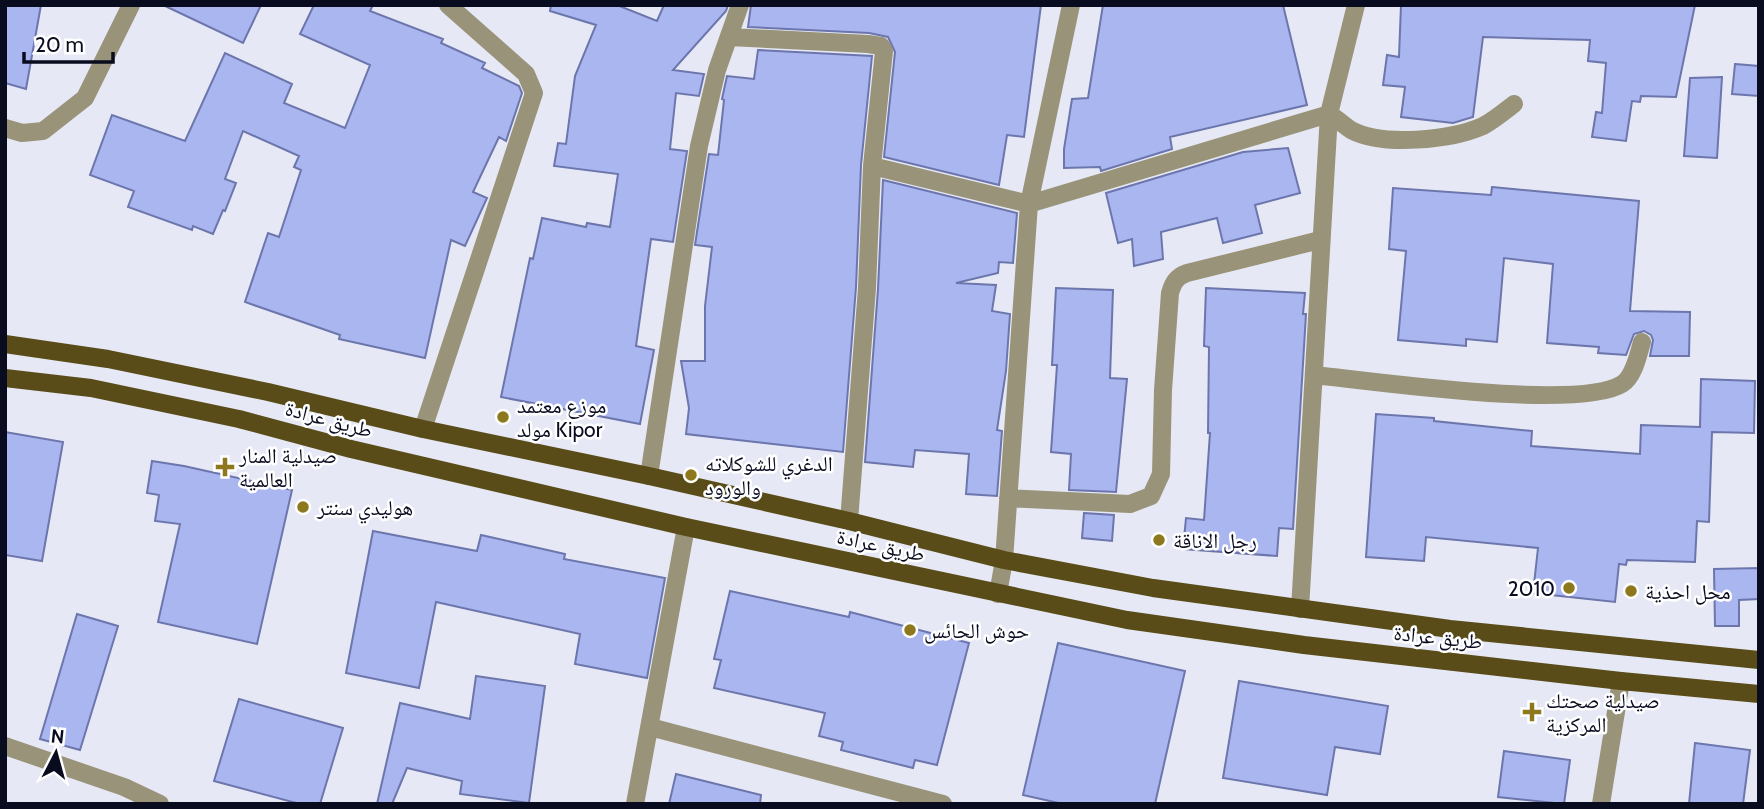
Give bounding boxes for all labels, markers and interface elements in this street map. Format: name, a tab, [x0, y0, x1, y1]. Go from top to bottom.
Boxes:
scale bar	[24, 21, 114, 65]
text: 20 m	[35, 32, 84, 57]
place label: موزع معتمد مولد Kipor	[517, 393, 606, 442]
street label: طريق عرادة	[282, 395, 375, 444]
marker: موزع معتمد مولد Kipor	[495, 409, 511, 425]
place label: صيدلية المنار العالمية	[238, 443, 337, 492]
place label: الدغري للشوكلاته والورود	[705, 451, 833, 500]
marker: صيدلية المنار العالمية	[217, 459, 233, 475]
marker: الدغري للشوكلاته والورود	[683, 467, 699, 483]
place label: هوليدي سنتر	[316, 495, 413, 524]
marker: هوليدي سنتر	[295, 499, 311, 515]
street label: طريق عرادة	[835, 524, 927, 567]
place label: رجل الاناقة	[1173, 528, 1257, 554]
marker: رجل الاناقة	[1151, 532, 1167, 548]
place label: 2010	[1508, 576, 1555, 601]
place label: محل احذية	[1645, 579, 1731, 605]
marker: 2010	[1561, 580, 1577, 596]
marker: محل احذية	[1623, 583, 1639, 599]
place label: حوش الحائس	[924, 618, 1029, 644]
street label: طريق عرادة	[1392, 620, 1484, 655]
marker: حوش الحائس	[902, 622, 918, 638]
place label: صيدلية صحتك المركزية	[1546, 688, 1660, 737]
marker: صيدلية صحتك المركزية	[1524, 704, 1540, 720]
north arrow	[21, 718, 91, 788]
text: N	[50, 724, 66, 749]

